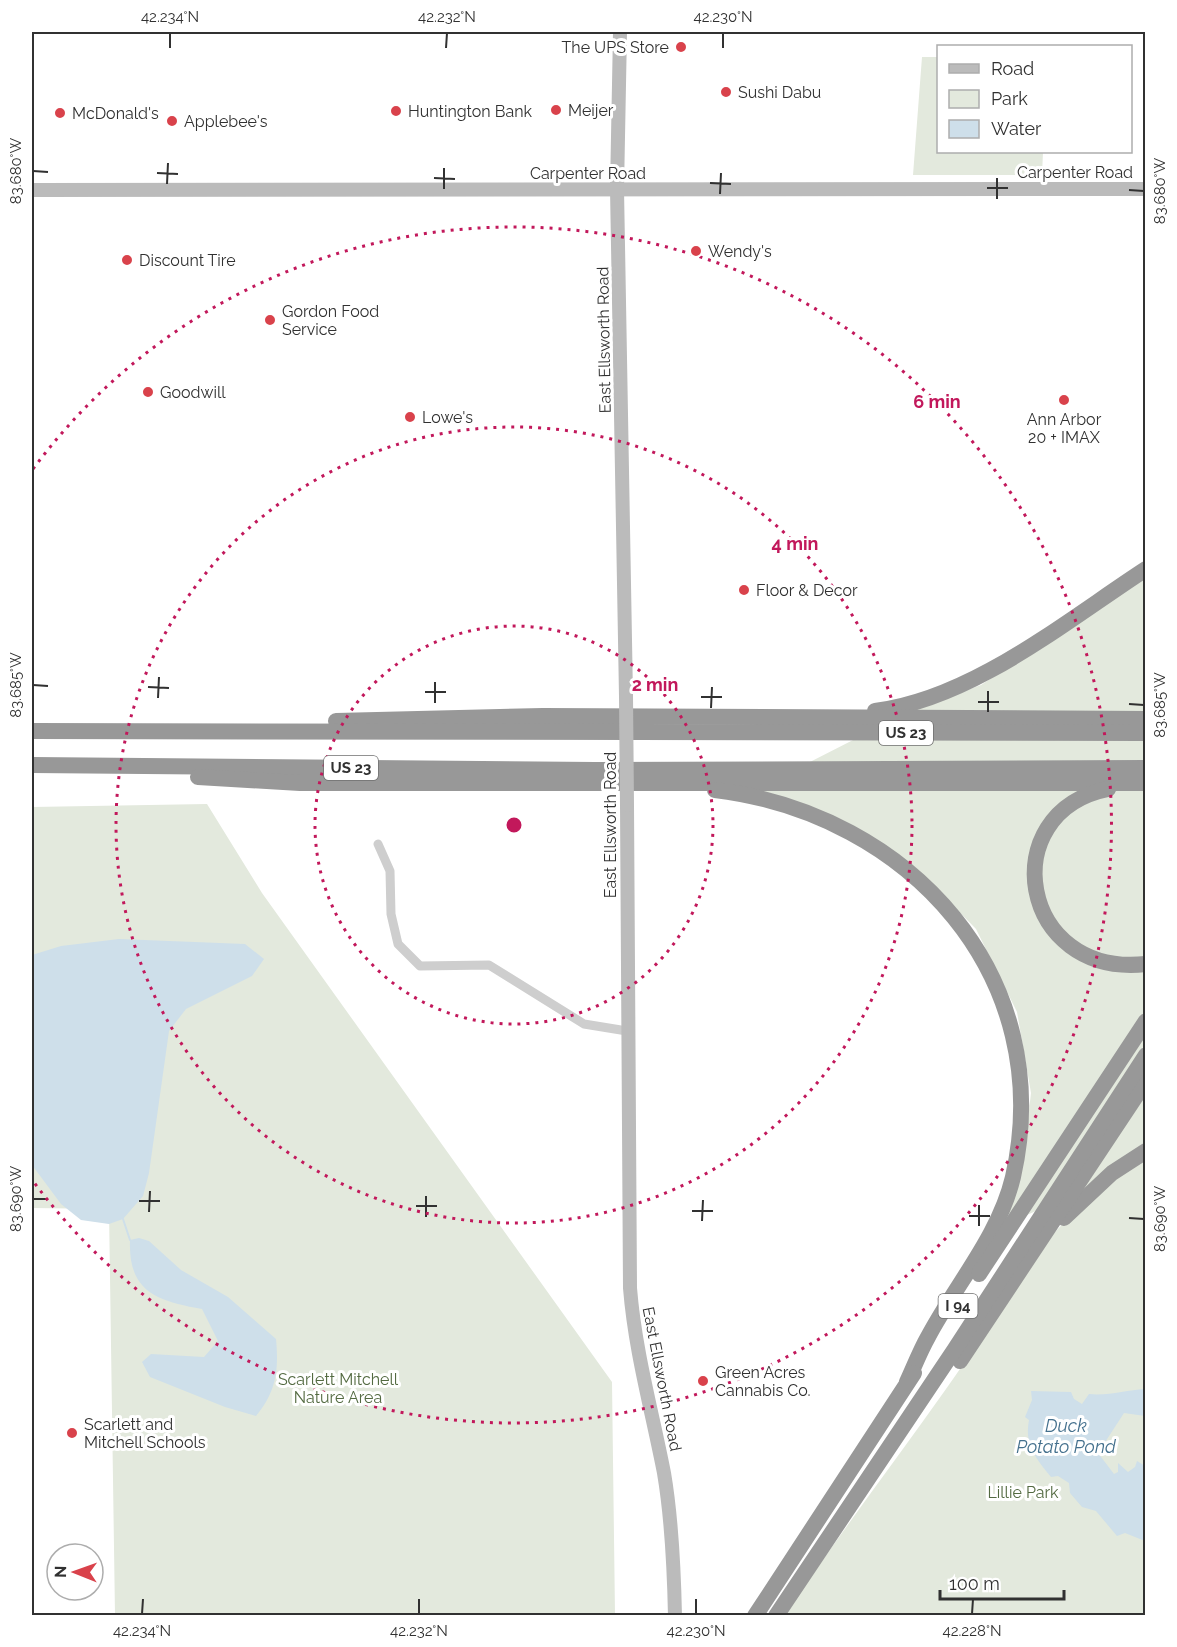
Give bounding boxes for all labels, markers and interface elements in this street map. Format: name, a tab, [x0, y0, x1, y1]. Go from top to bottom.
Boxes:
text: 42.234°N	[141, 8, 199, 26]
text: 42.232°N	[418, 8, 476, 26]
text: 42.230°N	[693, 8, 753, 26]
place label: The UPS Store	[562, 38, 669, 57]
marker: The UPS Store	[674, 40, 688, 54]
legend	[937, 45, 1132, 153]
text: Road	[991, 58, 1034, 79]
place label: Sushi Dabu	[738, 83, 821, 102]
marker: Sushi Dabu	[719, 85, 733, 99]
text: Park	[991, 88, 1028, 109]
place label: Meijer	[568, 101, 614, 120]
place label: Huntington Bank	[408, 102, 532, 121]
marker: Meijer	[549, 103, 563, 117]
place label: McDonald's	[72, 104, 159, 123]
marker: Huntington Bank	[389, 104, 403, 118]
marker: McDonald's	[53, 106, 67, 120]
place label: Applebee's	[184, 112, 268, 131]
marker: Applebee's	[165, 114, 179, 128]
text: Water	[991, 118, 1042, 139]
text: 83.680°W	[7, 138, 25, 204]
text: 83.680°W	[1151, 158, 1169, 224]
street label: Carpenter Road	[1017, 163, 1133, 182]
street label: Carpenter Road	[530, 164, 646, 183]
place label: Wendy's	[708, 242, 772, 261]
marker: Wendy's	[689, 244, 703, 258]
place label: Discount Tire	[139, 251, 236, 270]
marker: Discount Tire	[120, 253, 134, 267]
street label: East Ellsworth Road	[593, 267, 615, 413]
place label: Gordon Food Service	[282, 302, 379, 339]
marker: Gordon Food Service	[263, 313, 277, 327]
place label: Goodwill	[160, 383, 226, 402]
marker: Goodwill	[141, 385, 155, 399]
text: 6 min	[913, 391, 961, 412]
marker: Ann Arbor 20 + IMAX	[1057, 393, 1071, 407]
place label: Lowe's	[422, 408, 473, 427]
marker: Lowe's	[403, 410, 417, 424]
place label: Ann Arbor 20 + IMAX	[1027, 410, 1102, 447]
text: 4 min	[772, 533, 818, 554]
place label: Floor & Decor	[756, 581, 858, 600]
marker: Floor & Decor	[737, 583, 751, 597]
text: 83.685°W	[7, 652, 25, 718]
text: 83.685°W	[1151, 672, 1169, 738]
text: 2 min	[632, 674, 678, 695]
road number: US 23	[879, 721, 933, 745]
street label: East Ellsworth Road	[601, 752, 620, 898]
road number: US 23	[324, 756, 378, 780]
centre of rings	[504, 815, 524, 835]
text: 83.690°W	[7, 1166, 25, 1232]
text: 83.690°W	[1151, 1186, 1169, 1252]
road number: I 94	[938, 1294, 978, 1318]
street label: East Ellsworth Road	[639, 1305, 685, 1453]
place label: Green Acres Cannabis Co.	[715, 1363, 810, 1400]
park label: Scarlett Mitchell Nature Area	[278, 1370, 399, 1407]
marker: Green Acres Cannabis Co.	[696, 1374, 710, 1388]
place label: Scarlett and Mitchell Schools	[84, 1415, 206, 1452]
water label: Duck Potato Pond	[1016, 1415, 1117, 1457]
marker: Scarlett and Mitchell Schools	[65, 1426, 79, 1440]
park label: Lillie Park	[987, 1483, 1059, 1502]
north arrow	[45, 1542, 105, 1602]
scale bar	[940, 1563, 1064, 1601]
text: N	[51, 1565, 70, 1578]
text: 100 m	[949, 1573, 1000, 1594]
text: 42.234°N	[113, 1622, 171, 1640]
text: 42.232°N	[390, 1622, 448, 1640]
text: 42.230°N	[666, 1622, 726, 1640]
text: 42.228°N	[943, 1622, 1001, 1640]

